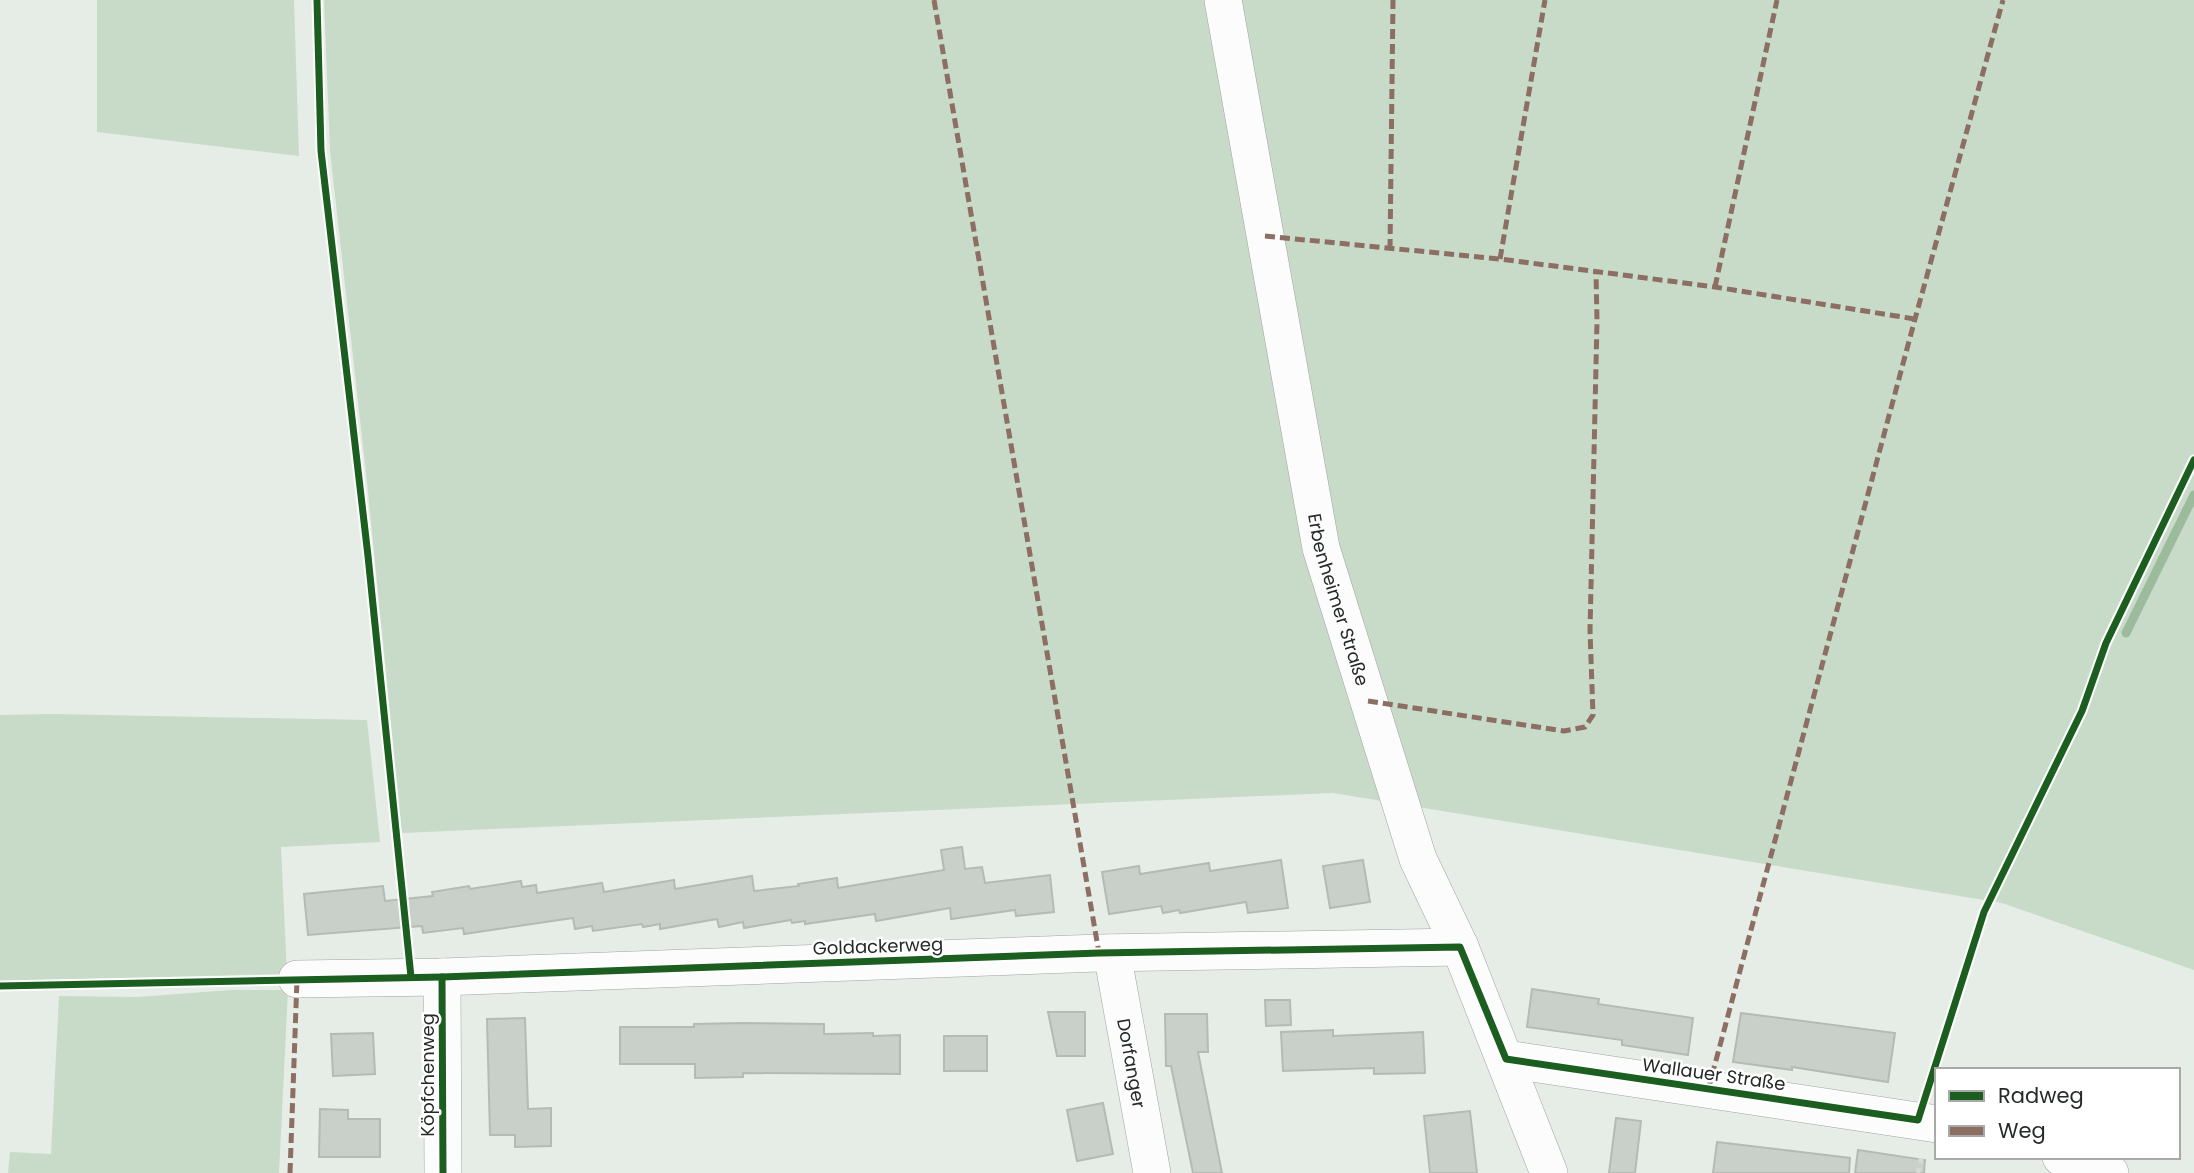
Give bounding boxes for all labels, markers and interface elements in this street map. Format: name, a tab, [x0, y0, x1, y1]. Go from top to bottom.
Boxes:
street label: Erbenheimer Straße	[1303, 511, 1376, 689]
street label: Goldackerweg	[812, 931, 944, 961]
street label: Köpfchenweg	[415, 1013, 440, 1137]
street label: Dorfanger	[1112, 1016, 1152, 1110]
street label: Wallauer Straße	[1641, 1052, 1787, 1096]
legend	[1935, 1068, 2180, 1159]
text: Radweg	[1998, 1081, 2084, 1110]
text: Weg	[1998, 1116, 2046, 1145]

